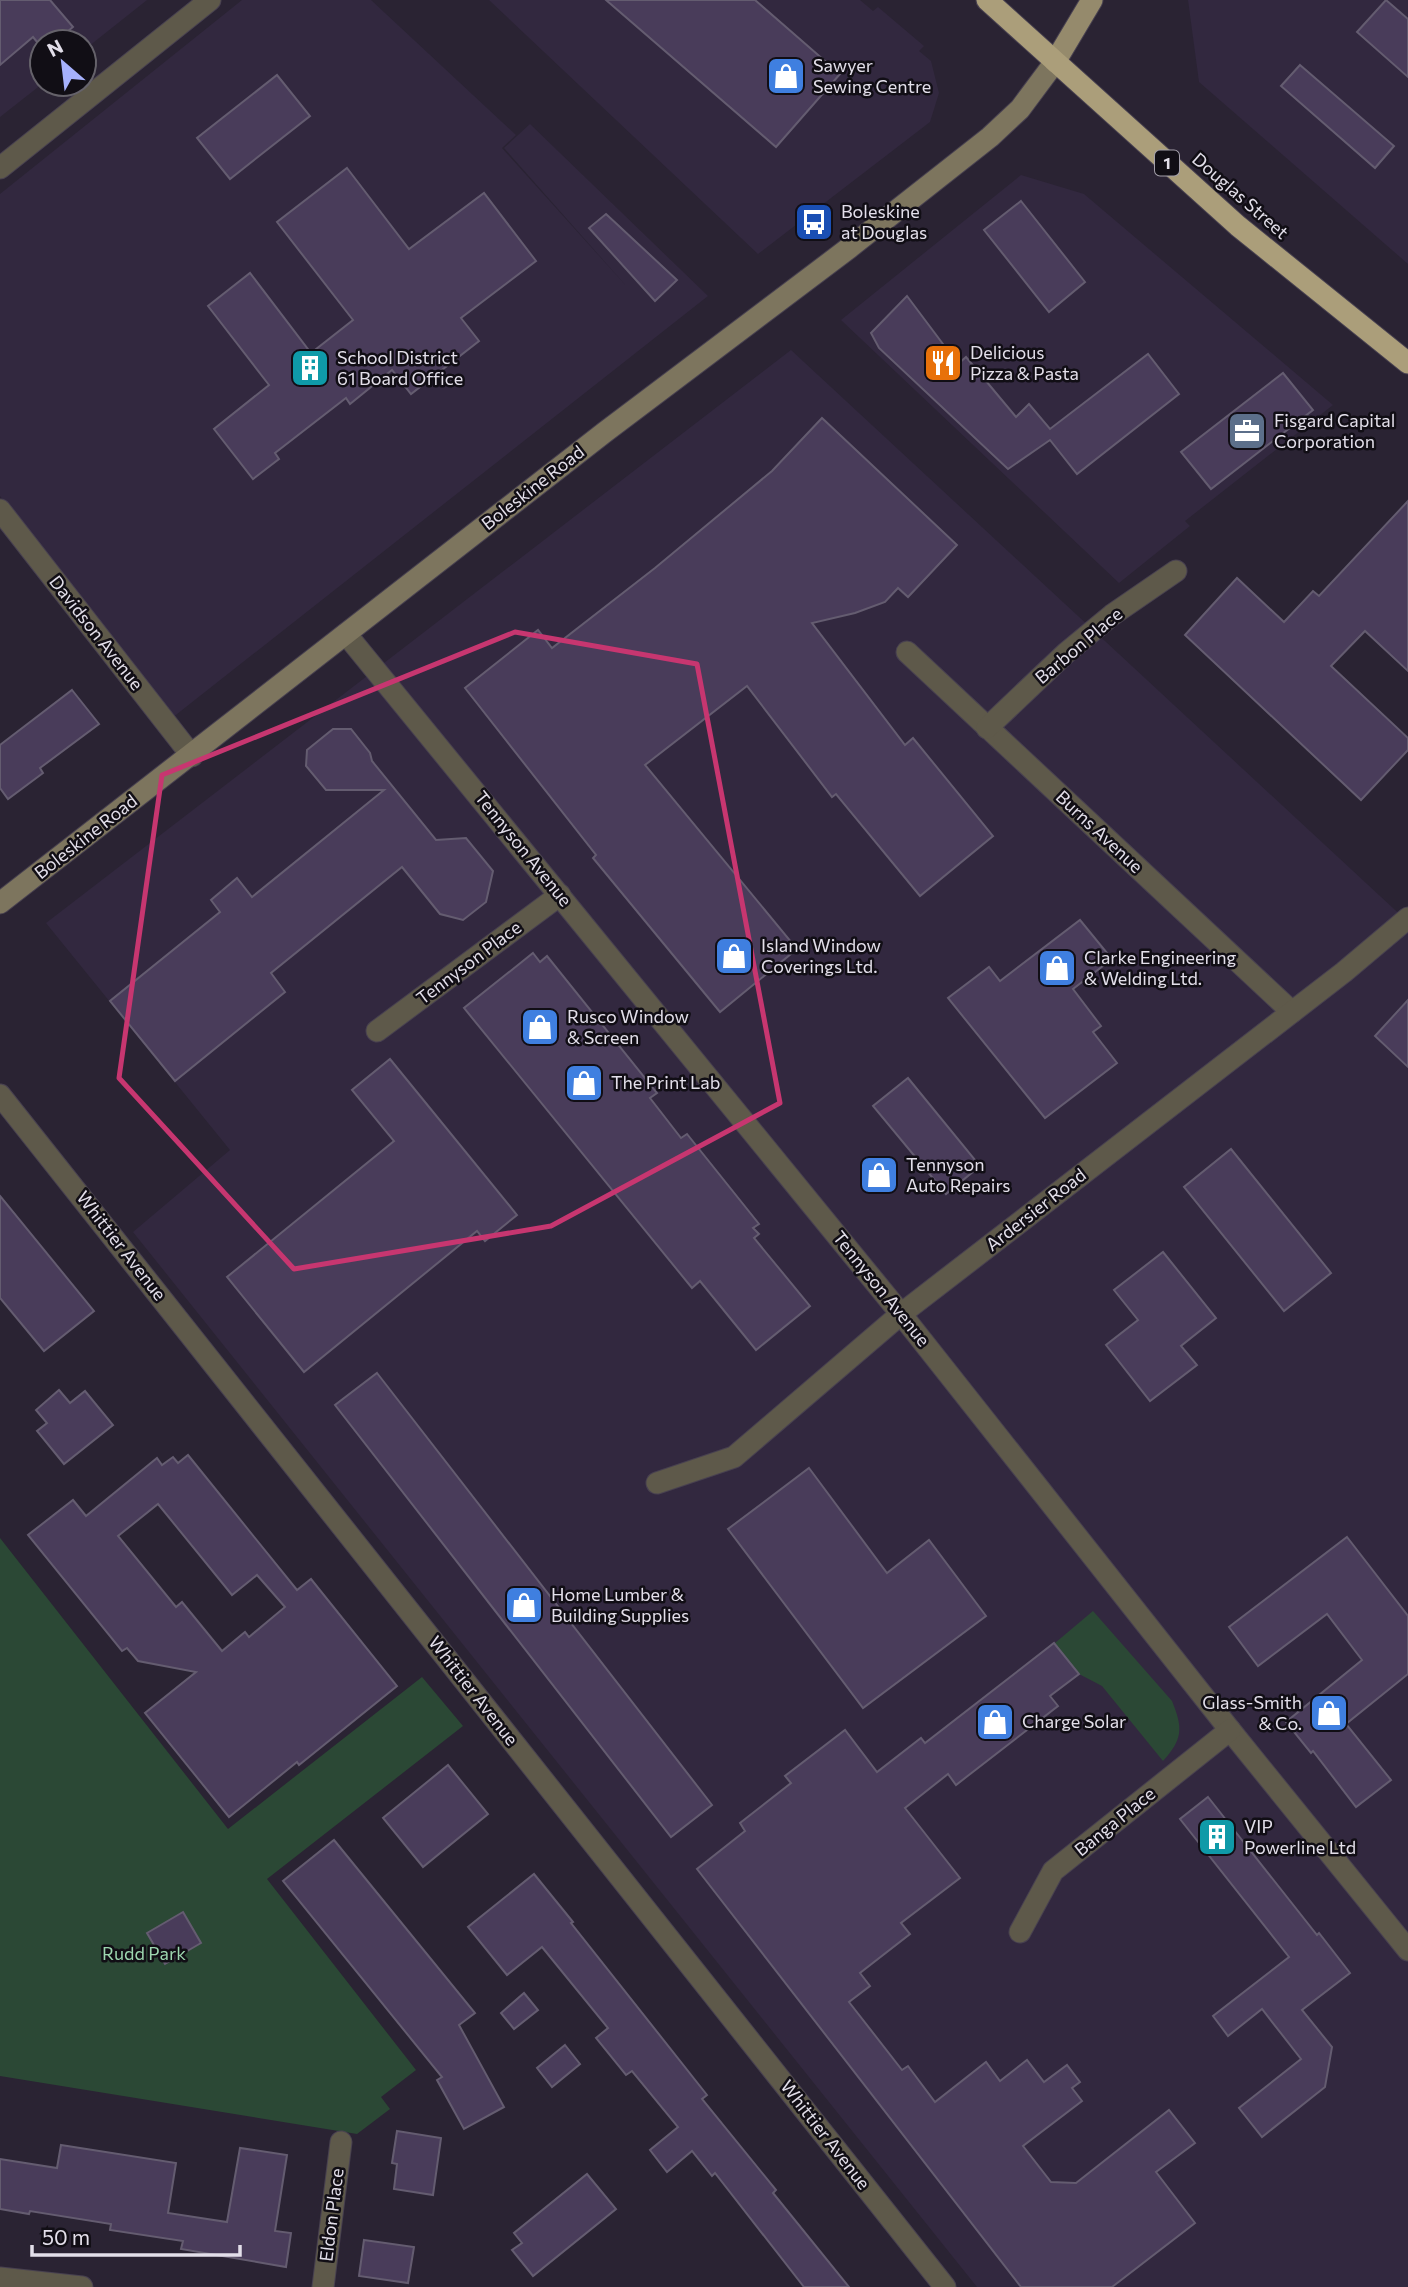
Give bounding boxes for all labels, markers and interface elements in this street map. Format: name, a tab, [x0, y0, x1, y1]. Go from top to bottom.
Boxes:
north arrow	[28, 28, 98, 98]
text: N	[43, 34, 66, 61]
place label: Sawyer Sewing Centre	[813, 54, 931, 97]
shop icon: Sawyer Sewing Centre	[765, 55, 807, 97]
street label: Douglas Street	[1188, 147, 1293, 243]
road number: 1	[1155, 150, 1179, 176]
place label: Boleskine at Douglas	[841, 200, 927, 243]
bus stop icon: Boleskine at Douglas	[793, 201, 835, 243]
place label: Delicious Pizza & Pasta	[970, 341, 1079, 384]
restaurant icon: Delicious Pizza & Pasta	[922, 342, 964, 384]
place label: School District 61 Board Office	[337, 346, 463, 389]
building icon: School District 61 Board Office	[289, 347, 331, 389]
place label: Fisgard Capital Corporation	[1274, 409, 1395, 452]
office icon: Fisgard Capital Corporation	[1226, 410, 1268, 452]
street label: Boleskine Road	[477, 440, 588, 534]
street label: Davidson Avenue	[45, 571, 148, 694]
street label: Barbon Place	[1030, 602, 1126, 688]
street label: Burns Avenue	[1052, 785, 1148, 877]
street label: Tennyson Avenue	[471, 786, 577, 910]
street label: Boleskine Road	[30, 789, 141, 883]
street label: Tennyson Place	[412, 916, 525, 1009]
place label: Island Window Coverings Ltd.	[761, 934, 881, 977]
shop icon: Island Window Coverings Ltd.	[713, 935, 755, 977]
place label: Clarke Engineering & Welding Ltd.	[1084, 946, 1237, 989]
shop icon: Clarke Engineering & Welding Ltd.	[1036, 947, 1078, 989]
place label: Rusco Window & Screen	[567, 1005, 689, 1048]
shop icon: Rusco Window & Screen	[519, 1006, 561, 1048]
shop icon: The Print Lab	[563, 1062, 605, 1104]
place label: The Print Lab	[611, 1071, 720, 1093]
place label: Tennyson Auto Repairs	[906, 1153, 1010, 1196]
shop icon: Tennyson Auto Repairs	[858, 1154, 900, 1196]
street label: Ardersier Road	[981, 1163, 1090, 1255]
street label: Whittier Avenue	[72, 1186, 171, 1304]
street label: Tennyson Avenue	[829, 1226, 935, 1350]
place label: Home Lumber & Building Supplies	[551, 1583, 689, 1626]
shop icon: Home Lumber & Building Supplies	[503, 1584, 545, 1626]
street label: Whittier Avenue	[424, 1631, 523, 1749]
place label: Glass-Smith & Co.	[1202, 1691, 1302, 1734]
shop icon: Glass-Smith & Co.	[1308, 1692, 1350, 1734]
shop icon: Charge Solar	[974, 1701, 1016, 1743]
place label: Charge Solar	[1022, 1710, 1126, 1732]
street label: Banga Place	[1070, 1782, 1159, 1860]
place label: VIP Powerline Ltd	[1244, 1815, 1356, 1858]
building icon: VIP Powerline Ltd	[1196, 1816, 1238, 1858]
park label: Rudd Park	[102, 1942, 186, 1964]
street label: Whittier Avenue	[776, 2075, 875, 2193]
street label: Eldon Place	[314, 2167, 348, 2263]
scale bar	[32, 2214, 240, 2258]
text: 50 m	[42, 2224, 90, 2249]

